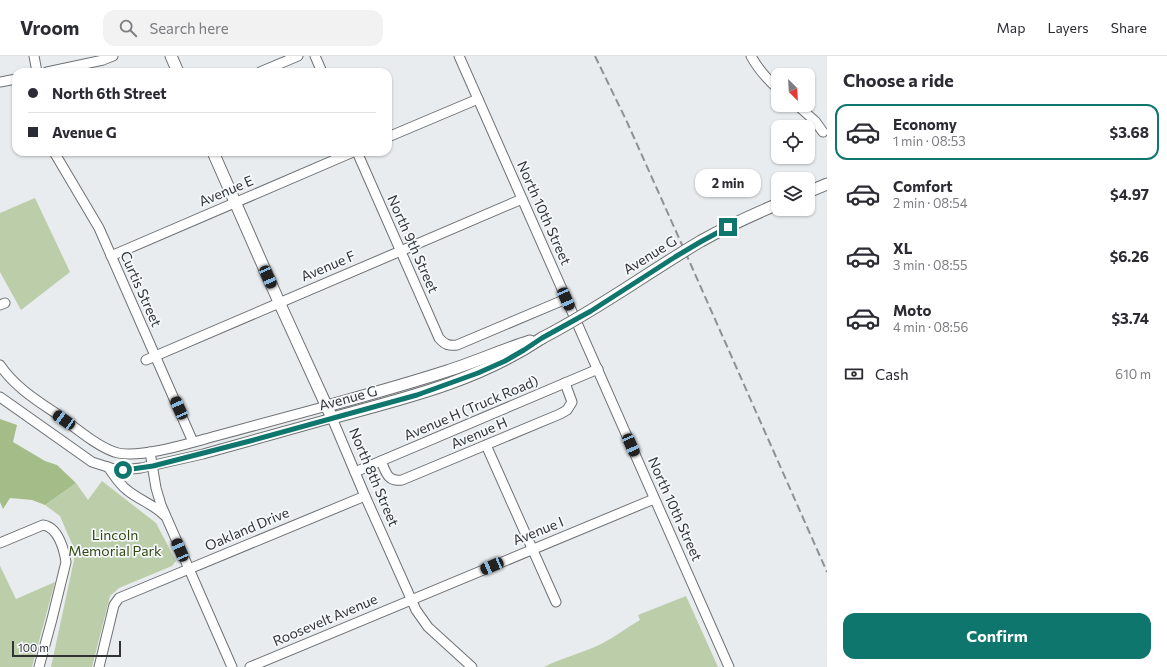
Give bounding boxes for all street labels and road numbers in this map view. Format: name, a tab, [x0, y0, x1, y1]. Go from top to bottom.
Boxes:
street label: North 10th Street	[514, 158, 575, 268]
street label: Avenue E	[196, 171, 256, 210]
street label: North 9th Street	[384, 192, 443, 296]
street label: Avenue G	[620, 232, 680, 278]
street label: Avenue F	[298, 247, 358, 285]
street label: Curtis Street	[117, 248, 166, 329]
street label: Avenue H (Truck Road)	[401, 372, 541, 444]
street label: Avenue G	[317, 382, 379, 413]
street label: Avenue H	[448, 414, 510, 452]
street label: North 8th Street	[346, 425, 403, 529]
street label: North 10th Street	[645, 454, 706, 564]
street label: Oakland Drive	[202, 503, 291, 554]
street label: Avenue I	[510, 513, 566, 548]
street label: Roosevelt Avenue	[270, 590, 380, 649]

